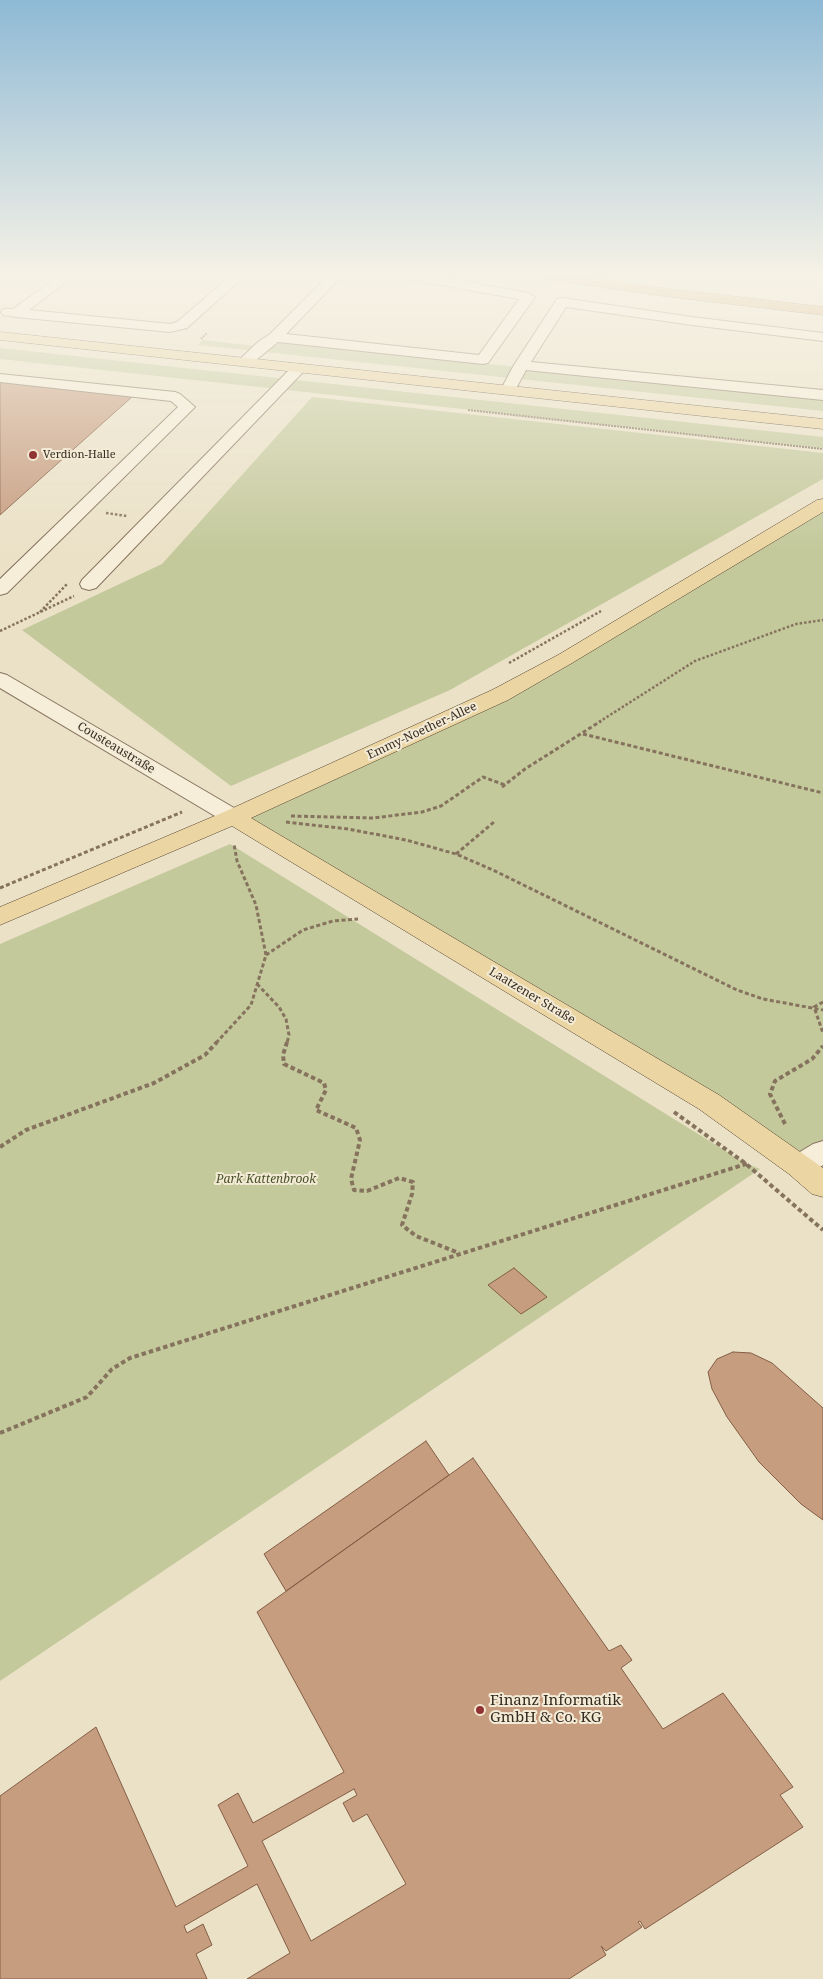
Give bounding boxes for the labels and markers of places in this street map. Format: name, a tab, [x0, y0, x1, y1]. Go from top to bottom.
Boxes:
place label: Verdion-Halle	[43, 448, 116, 462]
marker: Verdion-Halle	[27, 449, 39, 461]
place label: Finanz Informatik GmbH & Co. KG	[490, 1692, 621, 1727]
marker: Finanz Informatik GmbH & Co. KG	[474, 1704, 486, 1716]

